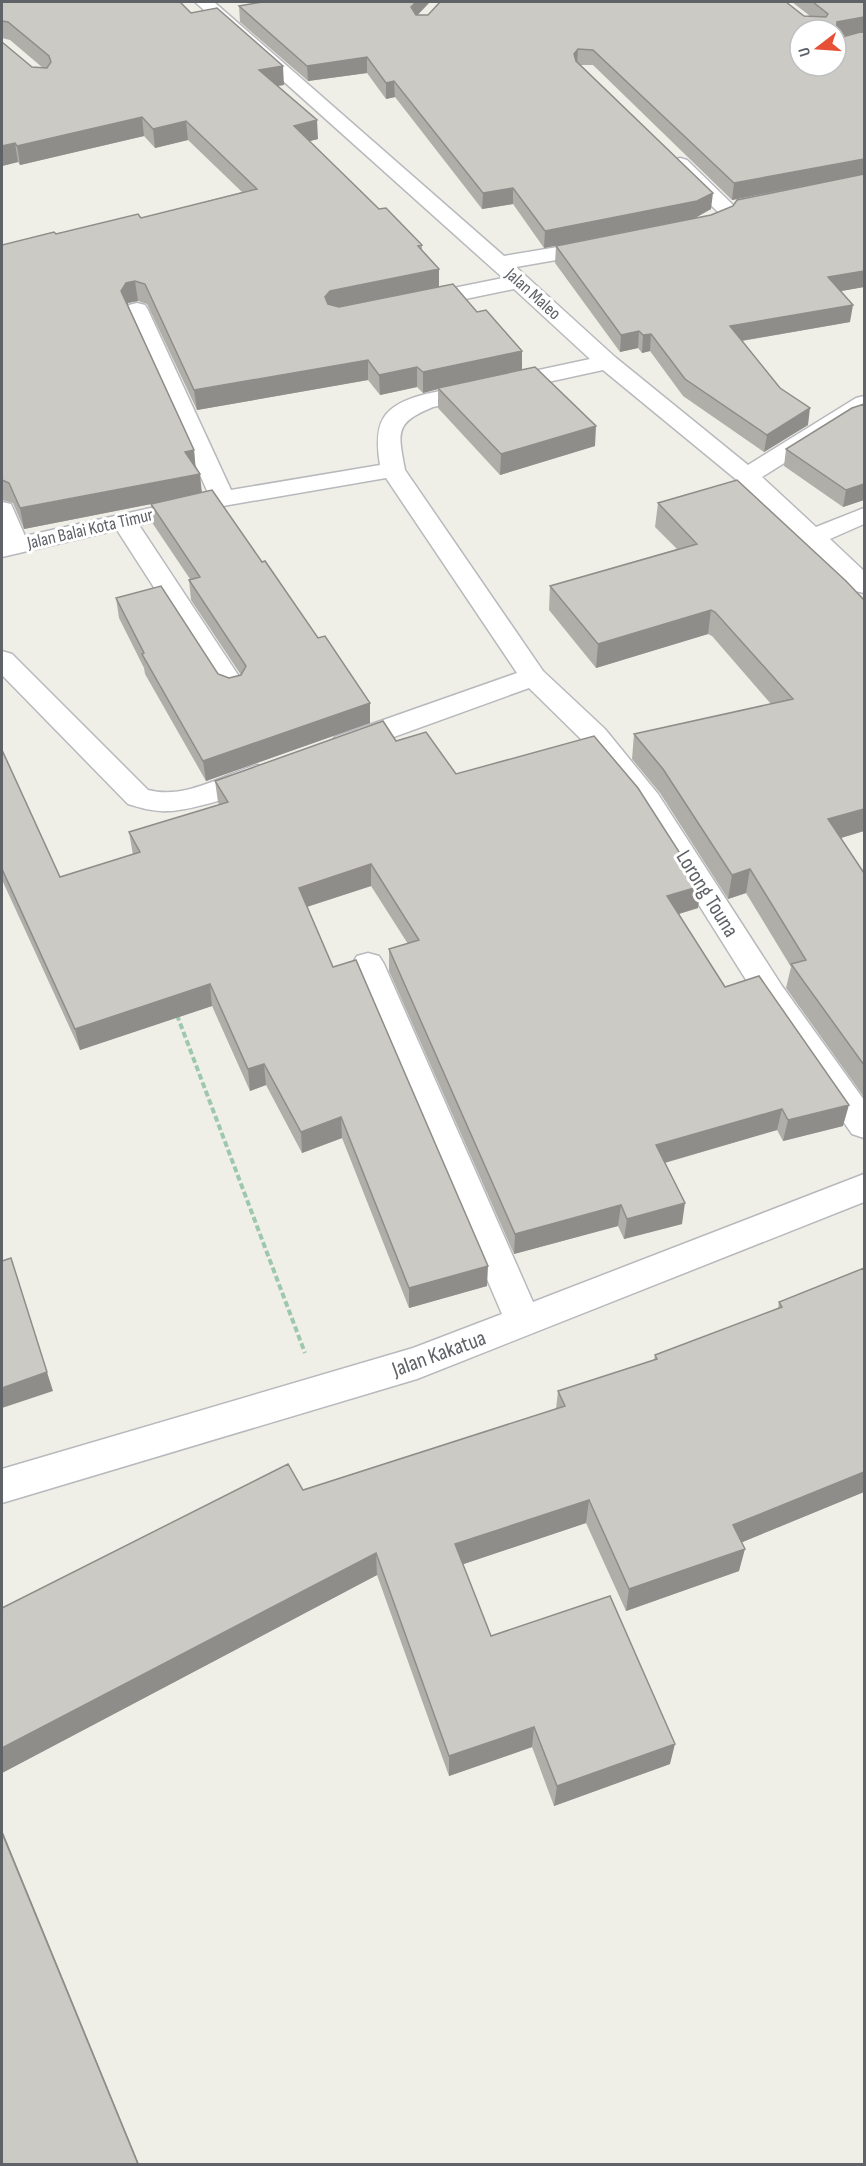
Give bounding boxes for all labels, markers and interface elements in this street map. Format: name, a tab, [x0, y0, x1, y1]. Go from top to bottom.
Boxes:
north arrow	[788, 18, 848, 78]
text: U	[795, 45, 815, 59]
street label: Jalan Maleo	[500, 263, 565, 324]
street label: Jalan Balai Kota Timur	[24, 504, 155, 554]
street label: Lorong Touna	[670, 845, 744, 943]
street label: Jalan Kakatua	[387, 1325, 490, 1384]

